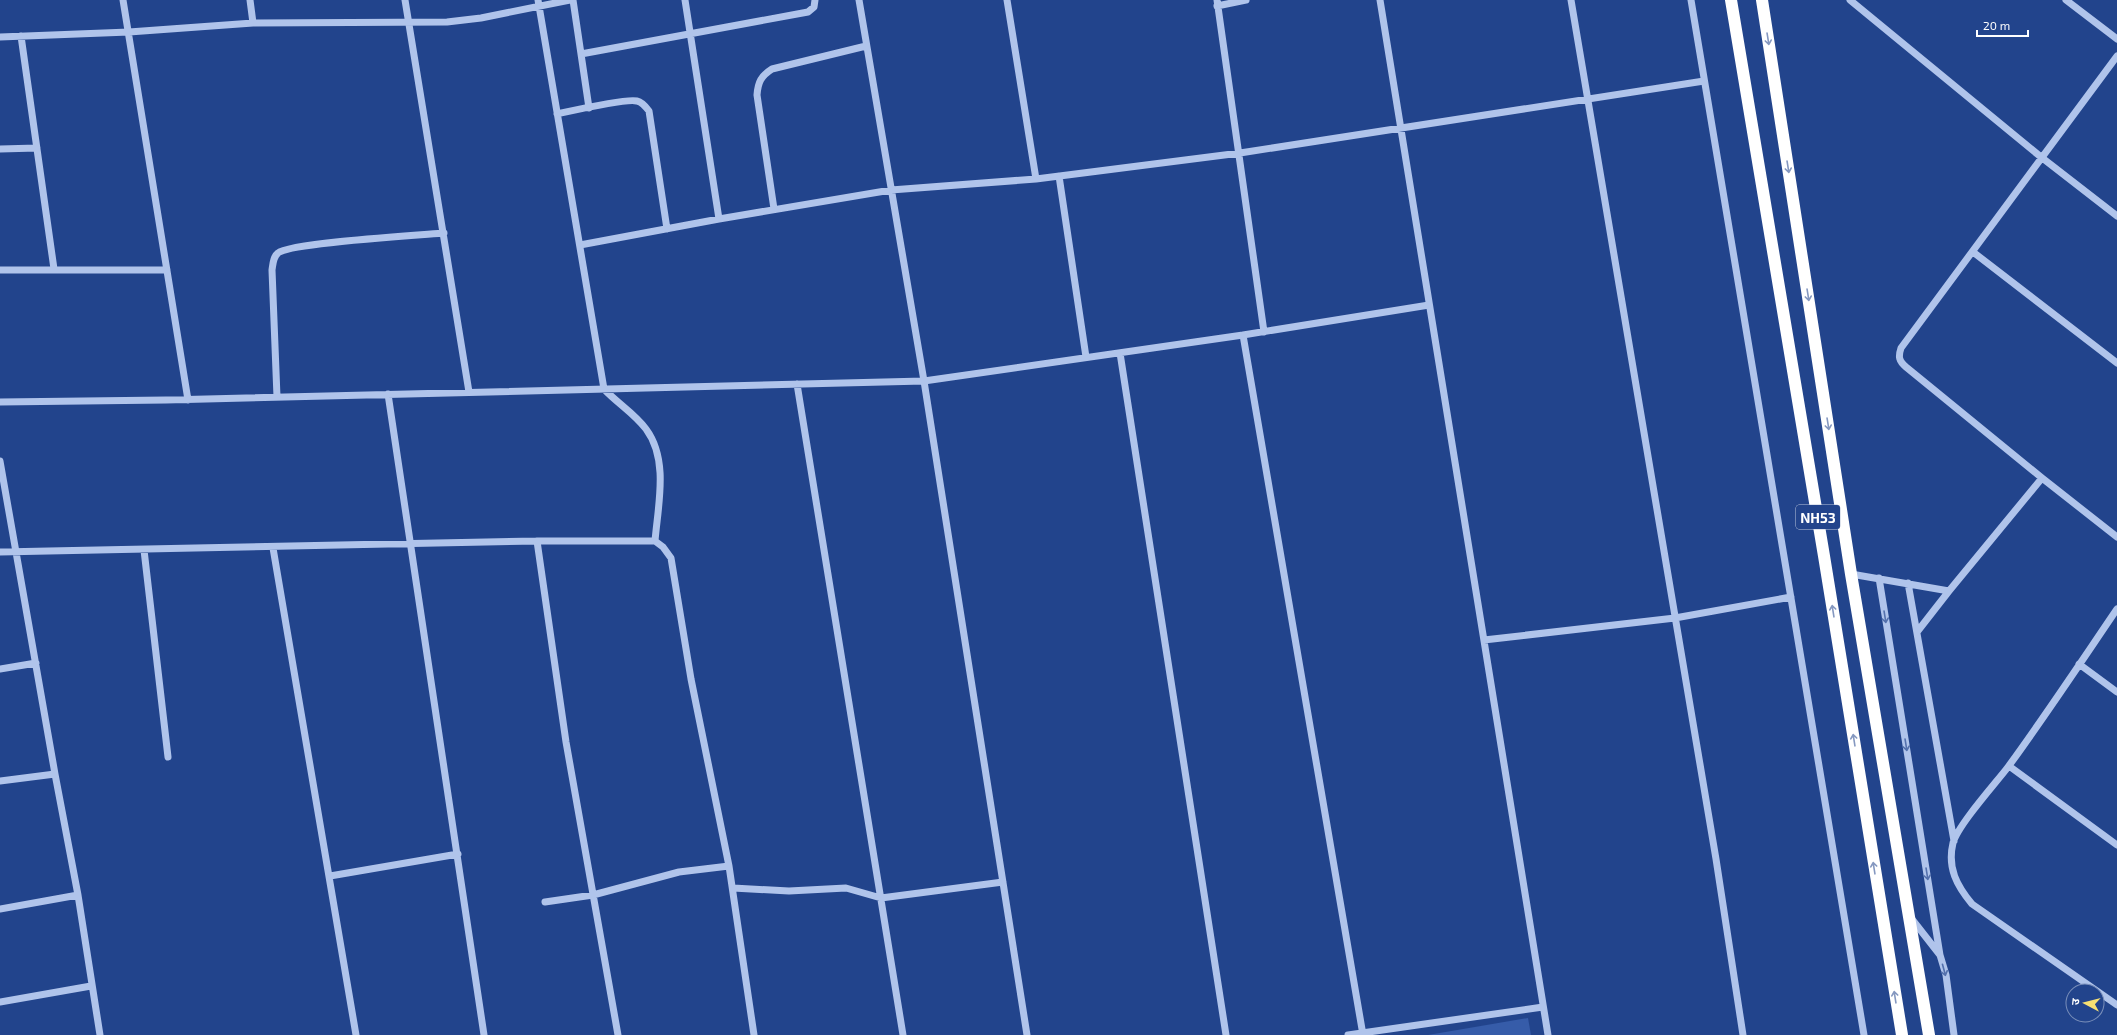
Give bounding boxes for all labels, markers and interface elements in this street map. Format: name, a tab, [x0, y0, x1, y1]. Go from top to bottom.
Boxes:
scale bar	[1977, 12, 2028, 38]
text: 20 m	[1983, 18, 2010, 32]
one-way arrow	[1764, 32, 1772, 45]
one-way arrow	[1784, 160, 1792, 173]
one-way arrow	[1804, 288, 1812, 301]
one-way arrow	[1824, 417, 1832, 430]
road number: NH53	[1796, 505, 1840, 529]
one-way arrow	[1829, 605, 1837, 618]
one-way arrow	[1881, 610, 1889, 623]
one-way arrow	[1850, 734, 1858, 747]
one-way arrow	[1902, 738, 1910, 751]
one-way arrow	[1870, 862, 1878, 875]
one-way arrow	[1923, 867, 1931, 880]
one-way arrow	[1941, 963, 1948, 976]
north arrow	[2065, 983, 2105, 1023]
one-way arrow	[1891, 990, 1899, 1003]
text: उ	[2068, 997, 2081, 1006]

